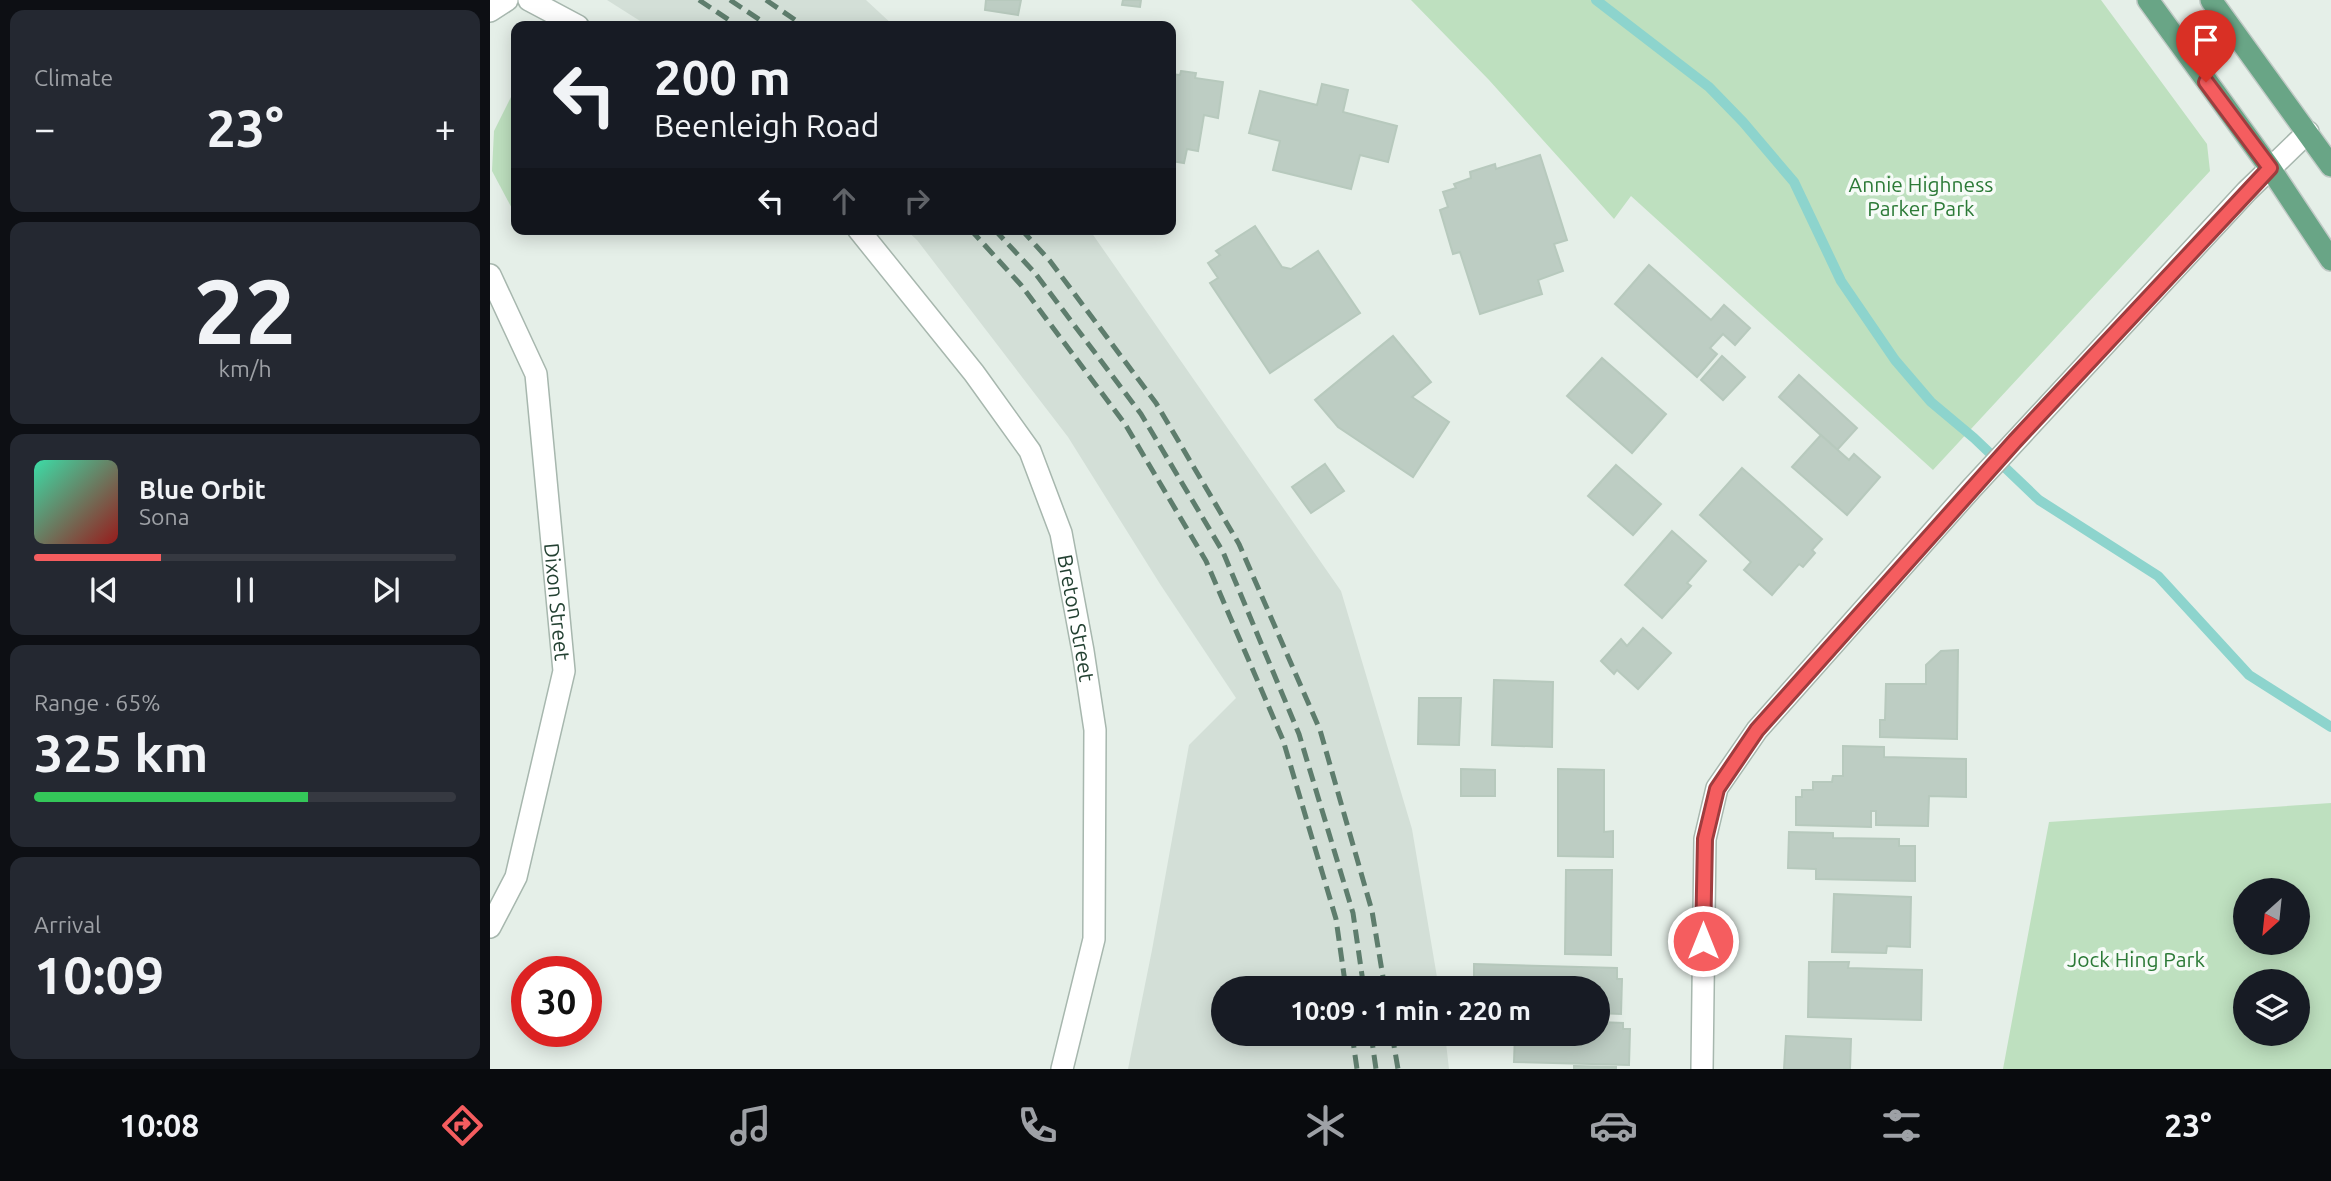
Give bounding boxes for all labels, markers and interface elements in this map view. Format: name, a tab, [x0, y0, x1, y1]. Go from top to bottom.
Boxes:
pin	[2176, 10, 2236, 82]
icon: arrive	[2187, 21, 2225, 59]
icon: left	[539, 49, 630, 140]
text: 200 m	[654, 49, 791, 104]
text: Climate	[34, 65, 113, 90]
text: 23°	[206, 99, 284, 157]
text: −	[34, 107, 55, 149]
text: +	[435, 107, 456, 149]
text: Beenleigh Road	[654, 107, 880, 143]
park label: Annie Highness Parker Park	[1849, 172, 1993, 220]
icon: left	[752, 182, 790, 220]
icon: ahead	[825, 182, 863, 220]
icon: right	[898, 182, 936, 220]
text: 22	[194, 259, 296, 361]
text: km/h	[218, 356, 272, 381]
text: Blue Orbit	[139, 475, 266, 504]
text: Sona	[139, 504, 189, 529]
street label: Dixon Street	[540, 542, 575, 662]
street label: Breton Street	[1053, 552, 1099, 683]
icon: previous	[85, 571, 123, 609]
icon: pause	[226, 571, 264, 609]
icon: next	[367, 571, 405, 609]
text: Range · 65%	[34, 690, 161, 715]
text: 325 km	[34, 724, 208, 782]
north arrow	[2233, 878, 2310, 956]
map controls	[2233, 878, 2310, 1046]
position arrow	[1666, 904, 1740, 978]
text: Arrival	[34, 912, 101, 937]
text: 10:09	[34, 946, 164, 1004]
park label: Jock Hing Park	[2067, 947, 2205, 971]
speed limit sign: 30	[511, 956, 602, 1047]
button: layers	[2233, 969, 2310, 1046]
text: 10:09 · 1 min · 220 m	[1290, 996, 1531, 1025]
icon: directions	[438, 1101, 487, 1150]
icon: music	[726, 1101, 775, 1150]
icon: phone	[1013, 1101, 1062, 1150]
icon: climate	[1301, 1101, 1350, 1150]
icon: car	[1589, 1101, 1638, 1150]
icon: filters	[1877, 1101, 1926, 1150]
text: 10:08	[119, 1107, 199, 1143]
text: 23°	[2164, 1107, 2212, 1143]

